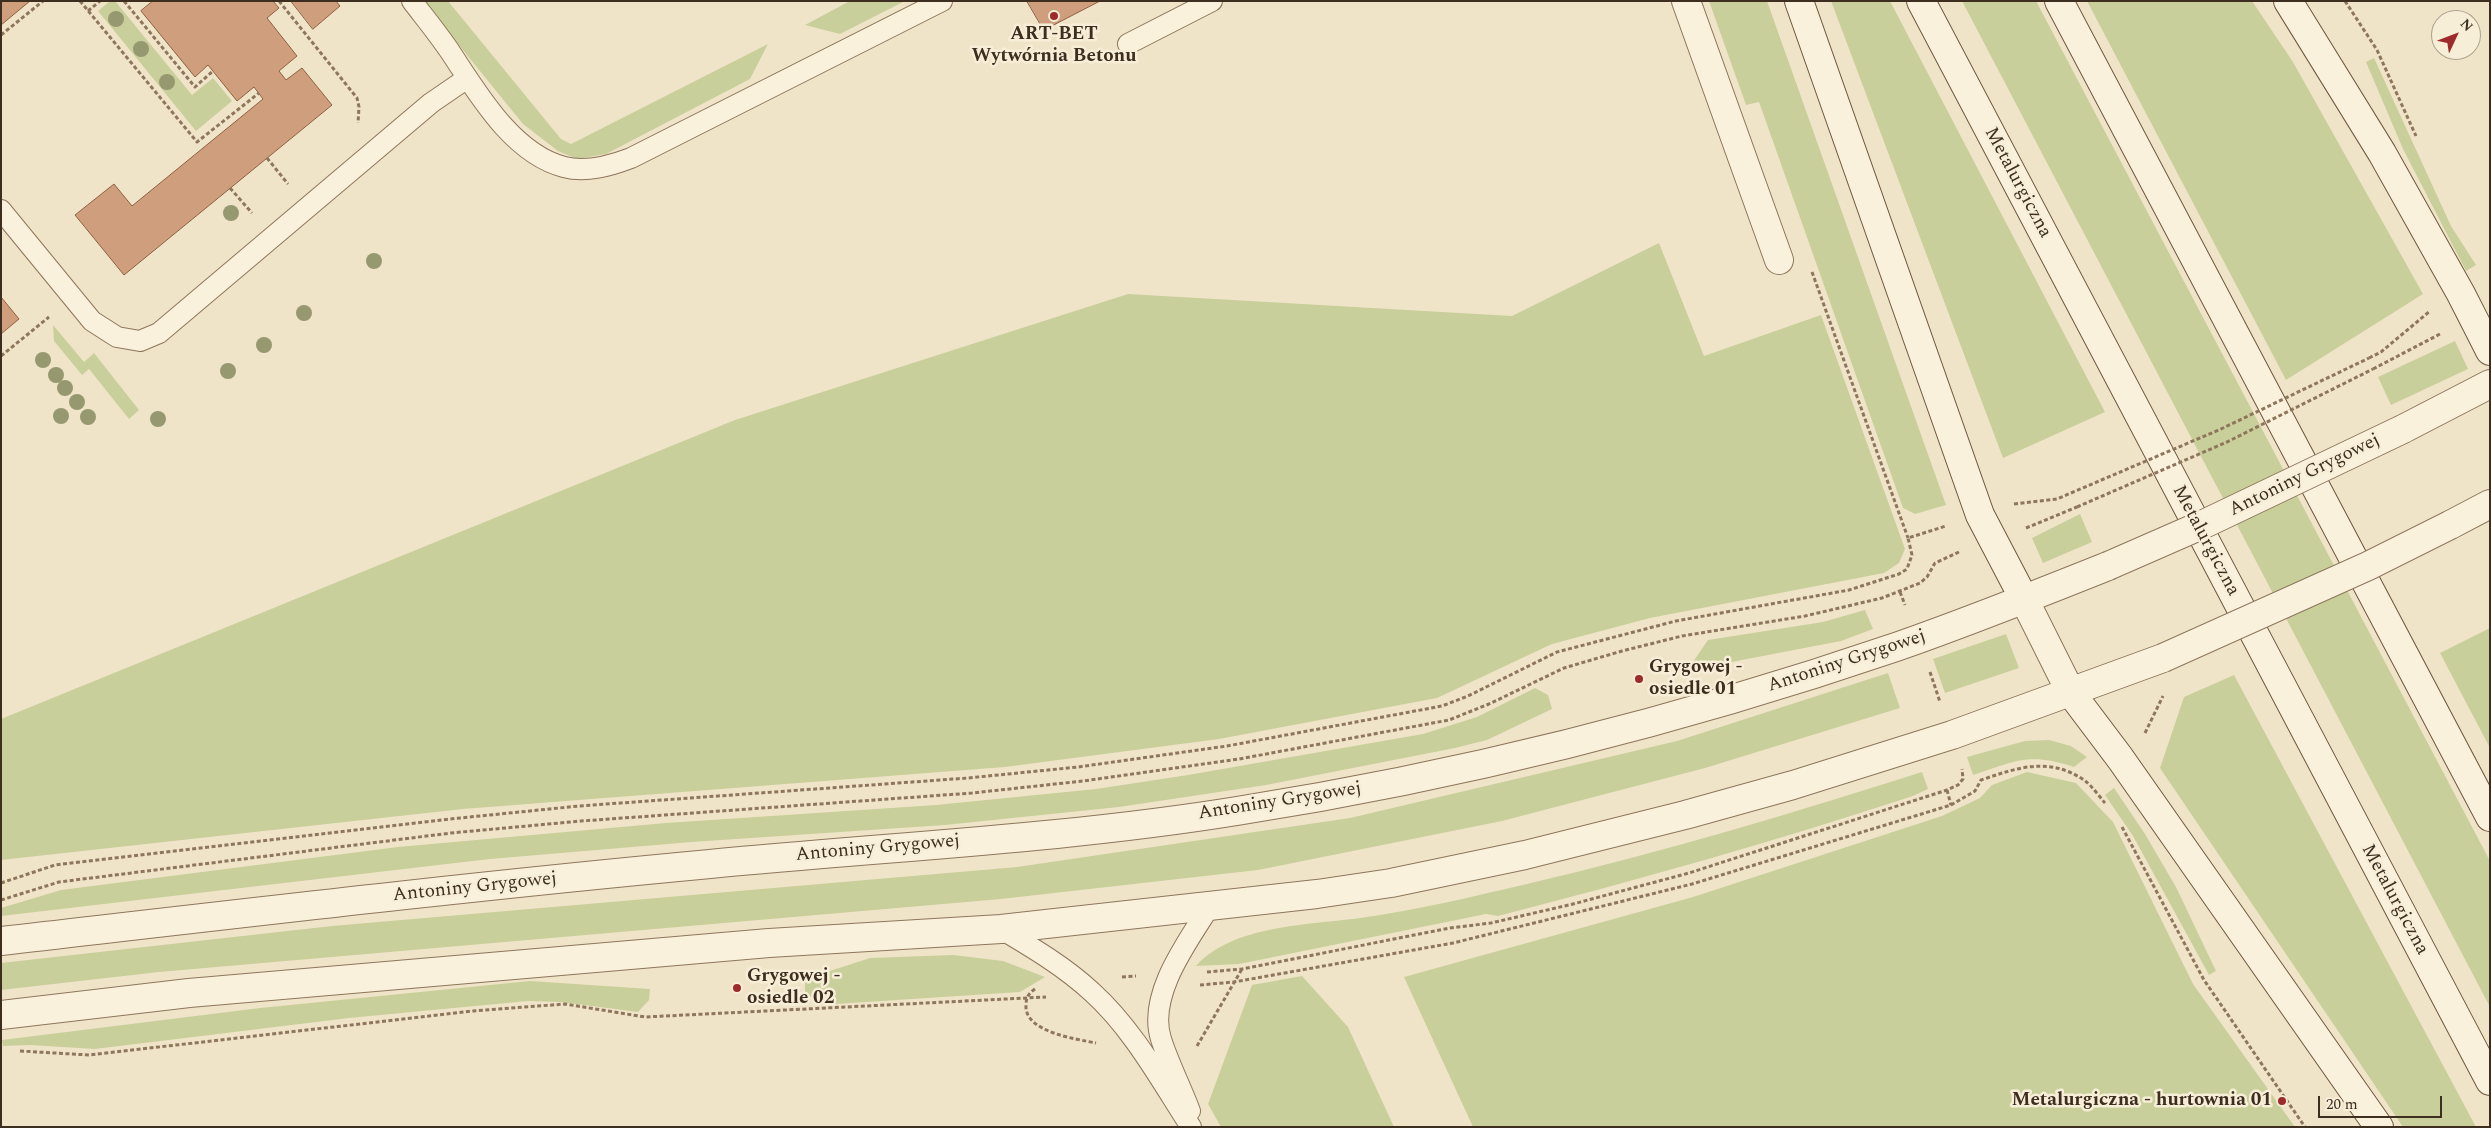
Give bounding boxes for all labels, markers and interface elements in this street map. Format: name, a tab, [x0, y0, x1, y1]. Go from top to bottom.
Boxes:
marker: ART-BET Wytwórnia Betonu	[1048, 10, 1060, 22]
north arrow	[2431, 10, 2481, 60]
text: N	[2455, 14, 2478, 36]
place label: ART-BET Wytwórnia Betonu	[972, 24, 1136, 68]
street label: Metalurgiczna	[1978, 124, 2056, 242]
street label: Antoniny Grygowej	[2226, 430, 2384, 522]
street label: Metalurgiczna	[2166, 482, 2244, 600]
street label: Antoniny Grygowej	[1765, 626, 1929, 698]
place label: Grygowej - osiedle 01	[1649, 657, 1743, 701]
marker: Grygowej - osiedle 01	[1633, 673, 1645, 685]
street label: Antoniny Grygowej	[1197, 778, 1363, 826]
street label: Antoniny Grygowej	[795, 830, 961, 868]
street label: Metalurgiczna	[2355, 841, 2433, 959]
street label: Antoniny Grygowej	[392, 868, 558, 908]
place label: Grygowej - osiedle 02	[747, 966, 841, 1010]
marker: Grygowej - osiedle 02	[731, 982, 743, 994]
scale bar	[2321, 1086, 2445, 1118]
place label: Metalurgiczna - hurtownia 01	[2012, 1090, 2272, 1112]
text: 20 m	[2326, 1093, 2358, 1116]
marker: Metalurgiczna - hurtownia 01	[2276, 1095, 2288, 1107]

